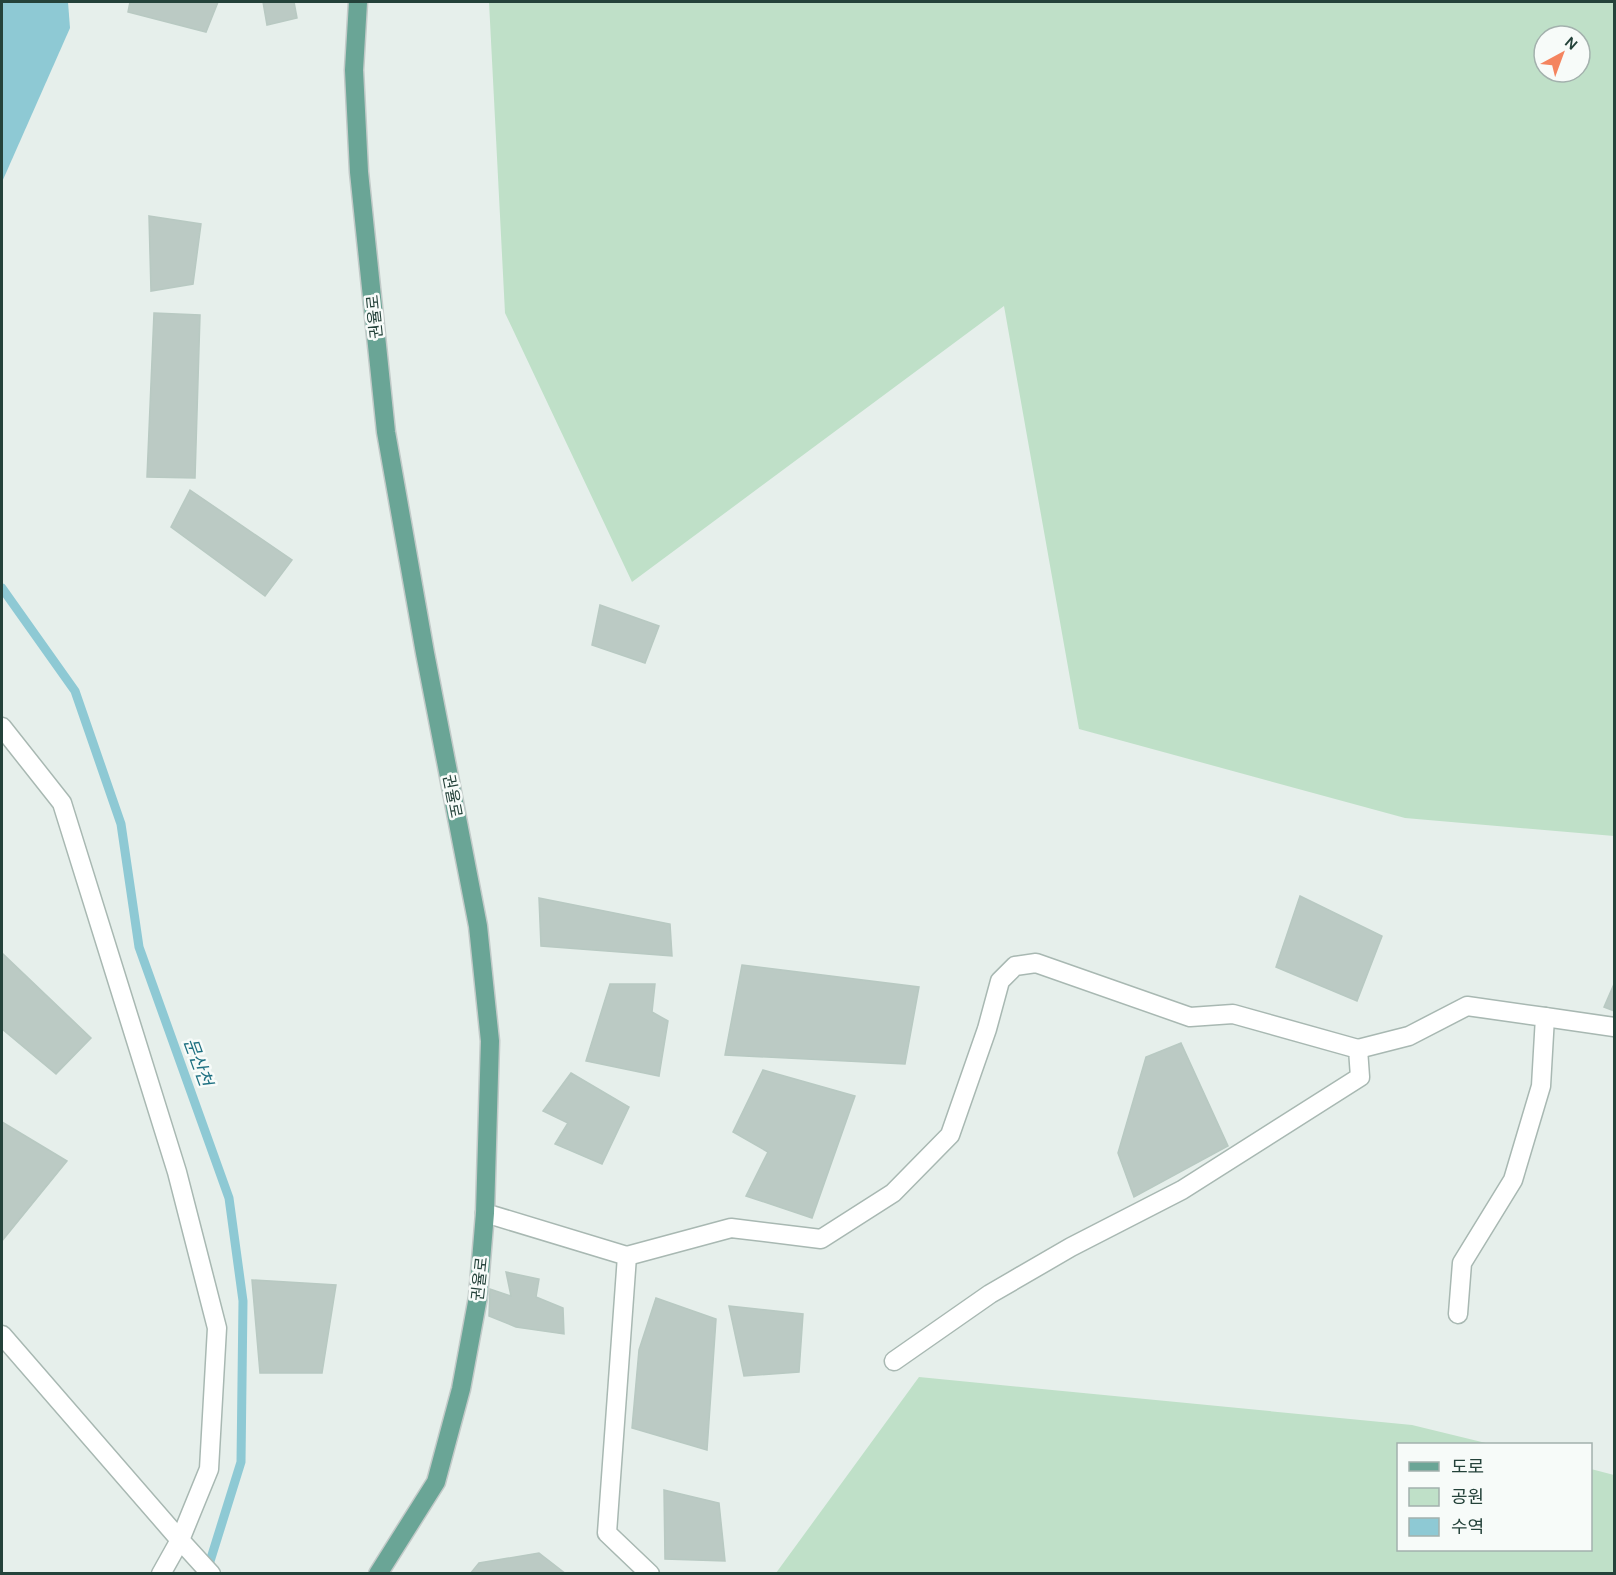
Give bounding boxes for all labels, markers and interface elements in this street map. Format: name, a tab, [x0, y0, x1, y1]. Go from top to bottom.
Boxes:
north arrow	[1532, 24, 1592, 84]
text: N	[1561, 32, 1582, 54]
street label: 권율로	[363, 294, 386, 340]
street label: 권율로	[439, 773, 466, 820]
water label: 문산천	[179, 1035, 218, 1091]
street label: 권율로	[468, 1256, 491, 1302]
legend	[1397, 1443, 1592, 1551]
text: 도로	[1451, 1456, 1484, 1478]
text: 공원	[1451, 1486, 1484, 1508]
text: 수역	[1451, 1516, 1484, 1538]

